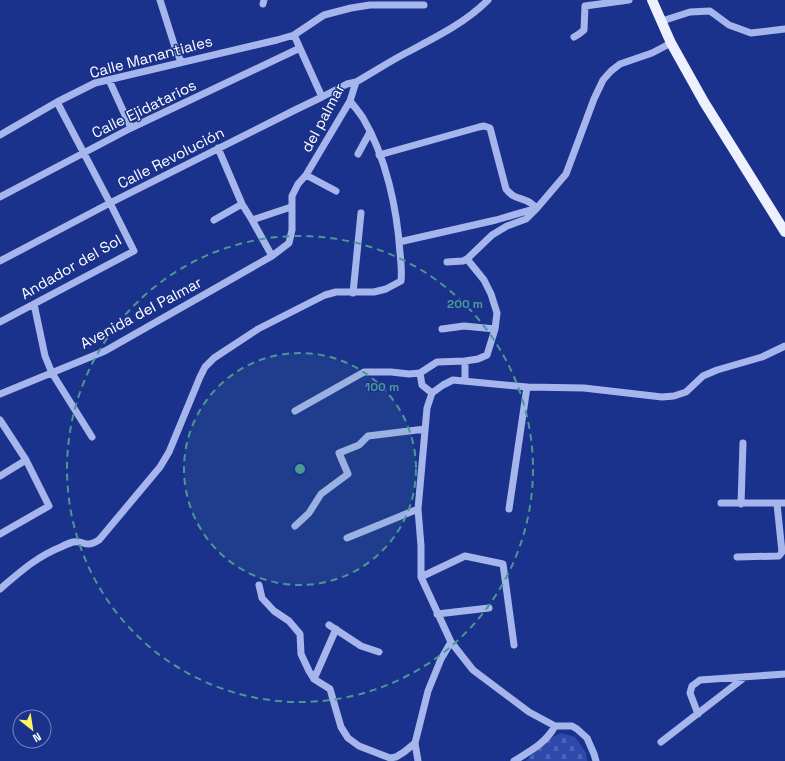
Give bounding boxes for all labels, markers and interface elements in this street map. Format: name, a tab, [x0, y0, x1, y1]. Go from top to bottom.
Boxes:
street label: Calle Manantiales	[87, 31, 214, 82]
street label: Calle Ejidatarios	[88, 75, 199, 142]
street label: del palmar	[297, 80, 349, 155]
street label: Calle Revolución	[114, 122, 227, 193]
street label: Andador del Sol	[17, 230, 125, 303]
street label: Avenida del Palmar	[77, 272, 205, 353]
text: 200 m	[447, 296, 483, 312]
text: 100 m	[365, 379, 399, 395]
centre of rings	[293, 462, 307, 476]
north arrow	[12, 709, 52, 749]
text: N	[30, 730, 44, 746]

